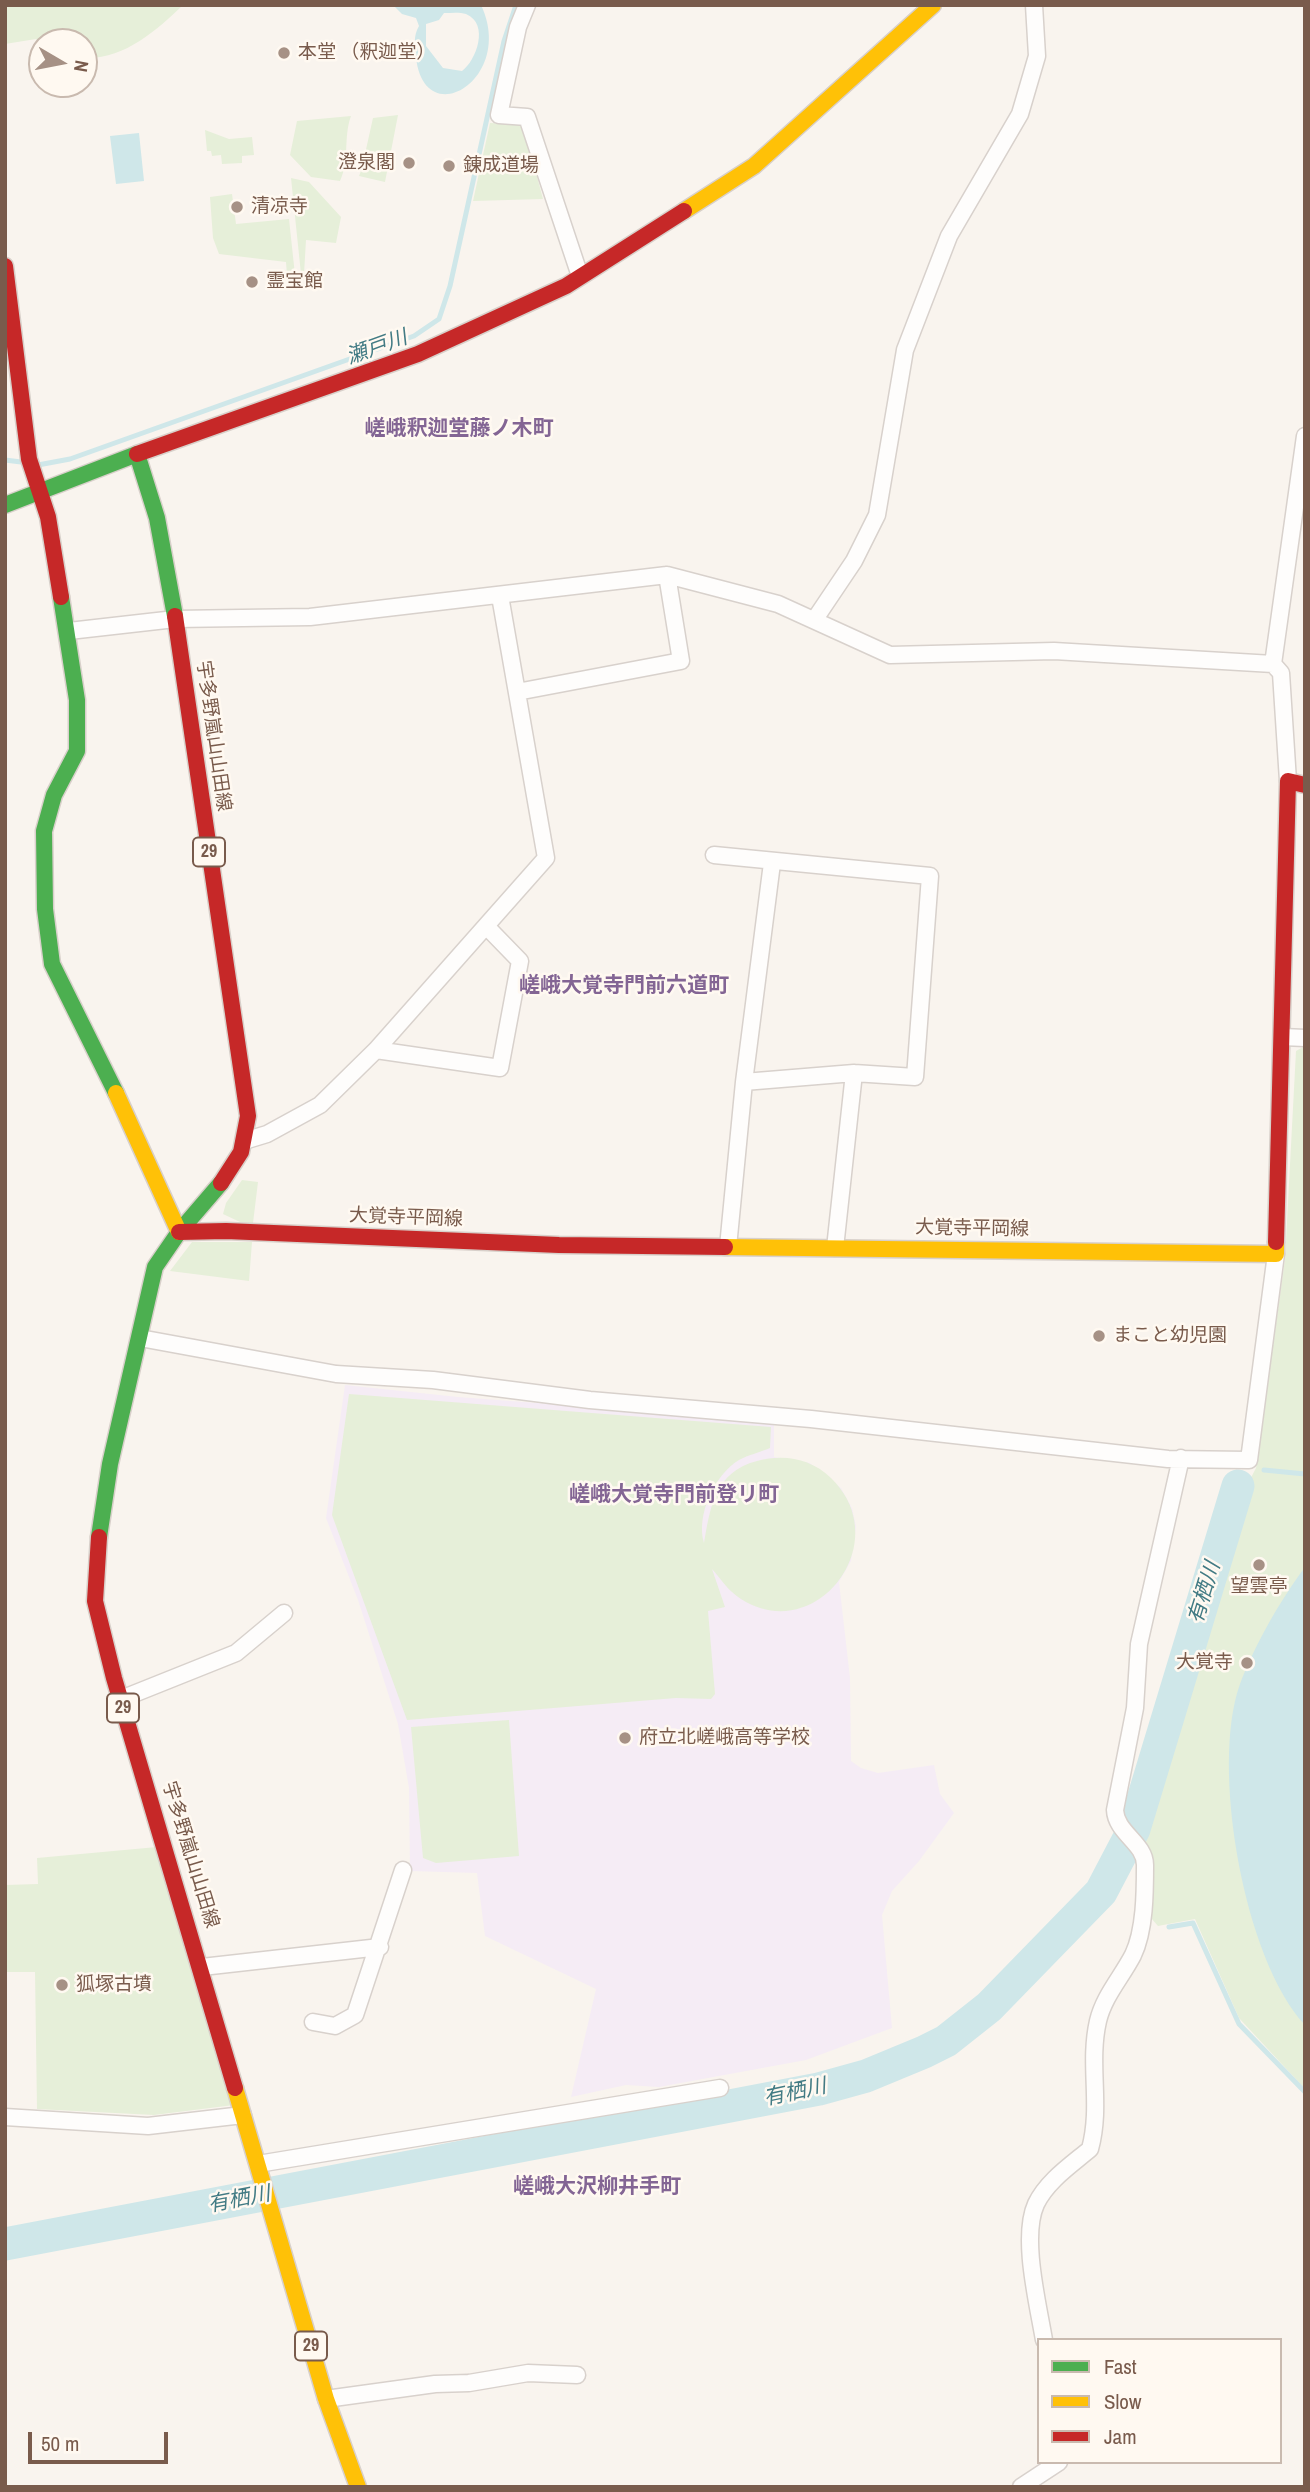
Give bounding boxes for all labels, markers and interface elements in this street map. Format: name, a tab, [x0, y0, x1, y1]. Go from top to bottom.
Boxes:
north arrow	[28, 28, 98, 98]
place label: 本堂 （釈迦堂）	[298, 42, 435, 64]
marker: 本堂 （釈迦堂）	[276, 45, 292, 61]
text: N	[68, 59, 95, 74]
place label: 澄泉閣	[338, 152, 395, 174]
marker: 澄泉閣	[401, 155, 417, 171]
place label: 錬成道場	[463, 155, 539, 177]
marker: 錬成道場	[441, 158, 457, 174]
place label: 清凉寺	[251, 196, 308, 218]
marker: 清凉寺	[229, 199, 245, 215]
place label: 霊宝館	[266, 271, 323, 293]
marker: 霊宝館	[244, 274, 260, 290]
water label: 瀬戸川	[343, 325, 411, 371]
district label: 嵯峨釈迦堂藤ノ木町	[365, 416, 553, 442]
street label: 宇多野嵐山山田線	[191, 659, 235, 813]
road number: 29	[193, 838, 225, 866]
district label: 嵯峨大覚寺門前六道町	[519, 973, 729, 999]
street label: 大覚寺平岡線	[349, 1205, 463, 1231]
street label: 大覚寺平岡線	[915, 1217, 1029, 1241]
place label: まこと幼児園	[1113, 1325, 1227, 1347]
marker: まこと幼児園	[1091, 1328, 1107, 1344]
district label: 嵯峨大覚寺門前登リ町	[569, 1482, 779, 1508]
marker: 望雲亭	[1251, 1557, 1267, 1573]
water label: 有栖川	[1184, 1559, 1226, 1627]
place label: 望雲亭	[1231, 1576, 1287, 1598]
place label: 大覚寺	[1176, 1652, 1233, 1674]
marker: 大覚寺	[1239, 1655, 1255, 1671]
road number: 29	[107, 1694, 139, 1722]
place label: 府立北嵯峨高等学校	[639, 1727, 810, 1749]
marker: 府立北嵯峨高等学校	[617, 1730, 633, 1746]
street label: 宇多野嵐山山田線	[157, 1779, 223, 1931]
place label: 狐塚古墳	[76, 1974, 152, 1996]
marker: 狐塚古墳	[54, 1977, 70, 1993]
water label: 有栖川	[762, 2074, 828, 2112]
district label: 嵯峨大沢柳井手町	[513, 2174, 681, 2200]
water label: 有栖川	[206, 2182, 272, 2218]
road number: 29	[295, 2332, 327, 2360]
legend	[1037, 2338, 1282, 2464]
text: Fast	[1104, 2352, 1137, 2381]
text: Slow	[1104, 2387, 1141, 2416]
scale bar	[32, 2418, 172, 2462]
text: Jam	[1104, 2422, 1137, 2451]
text: 50 m	[41, 2429, 79, 2458]

